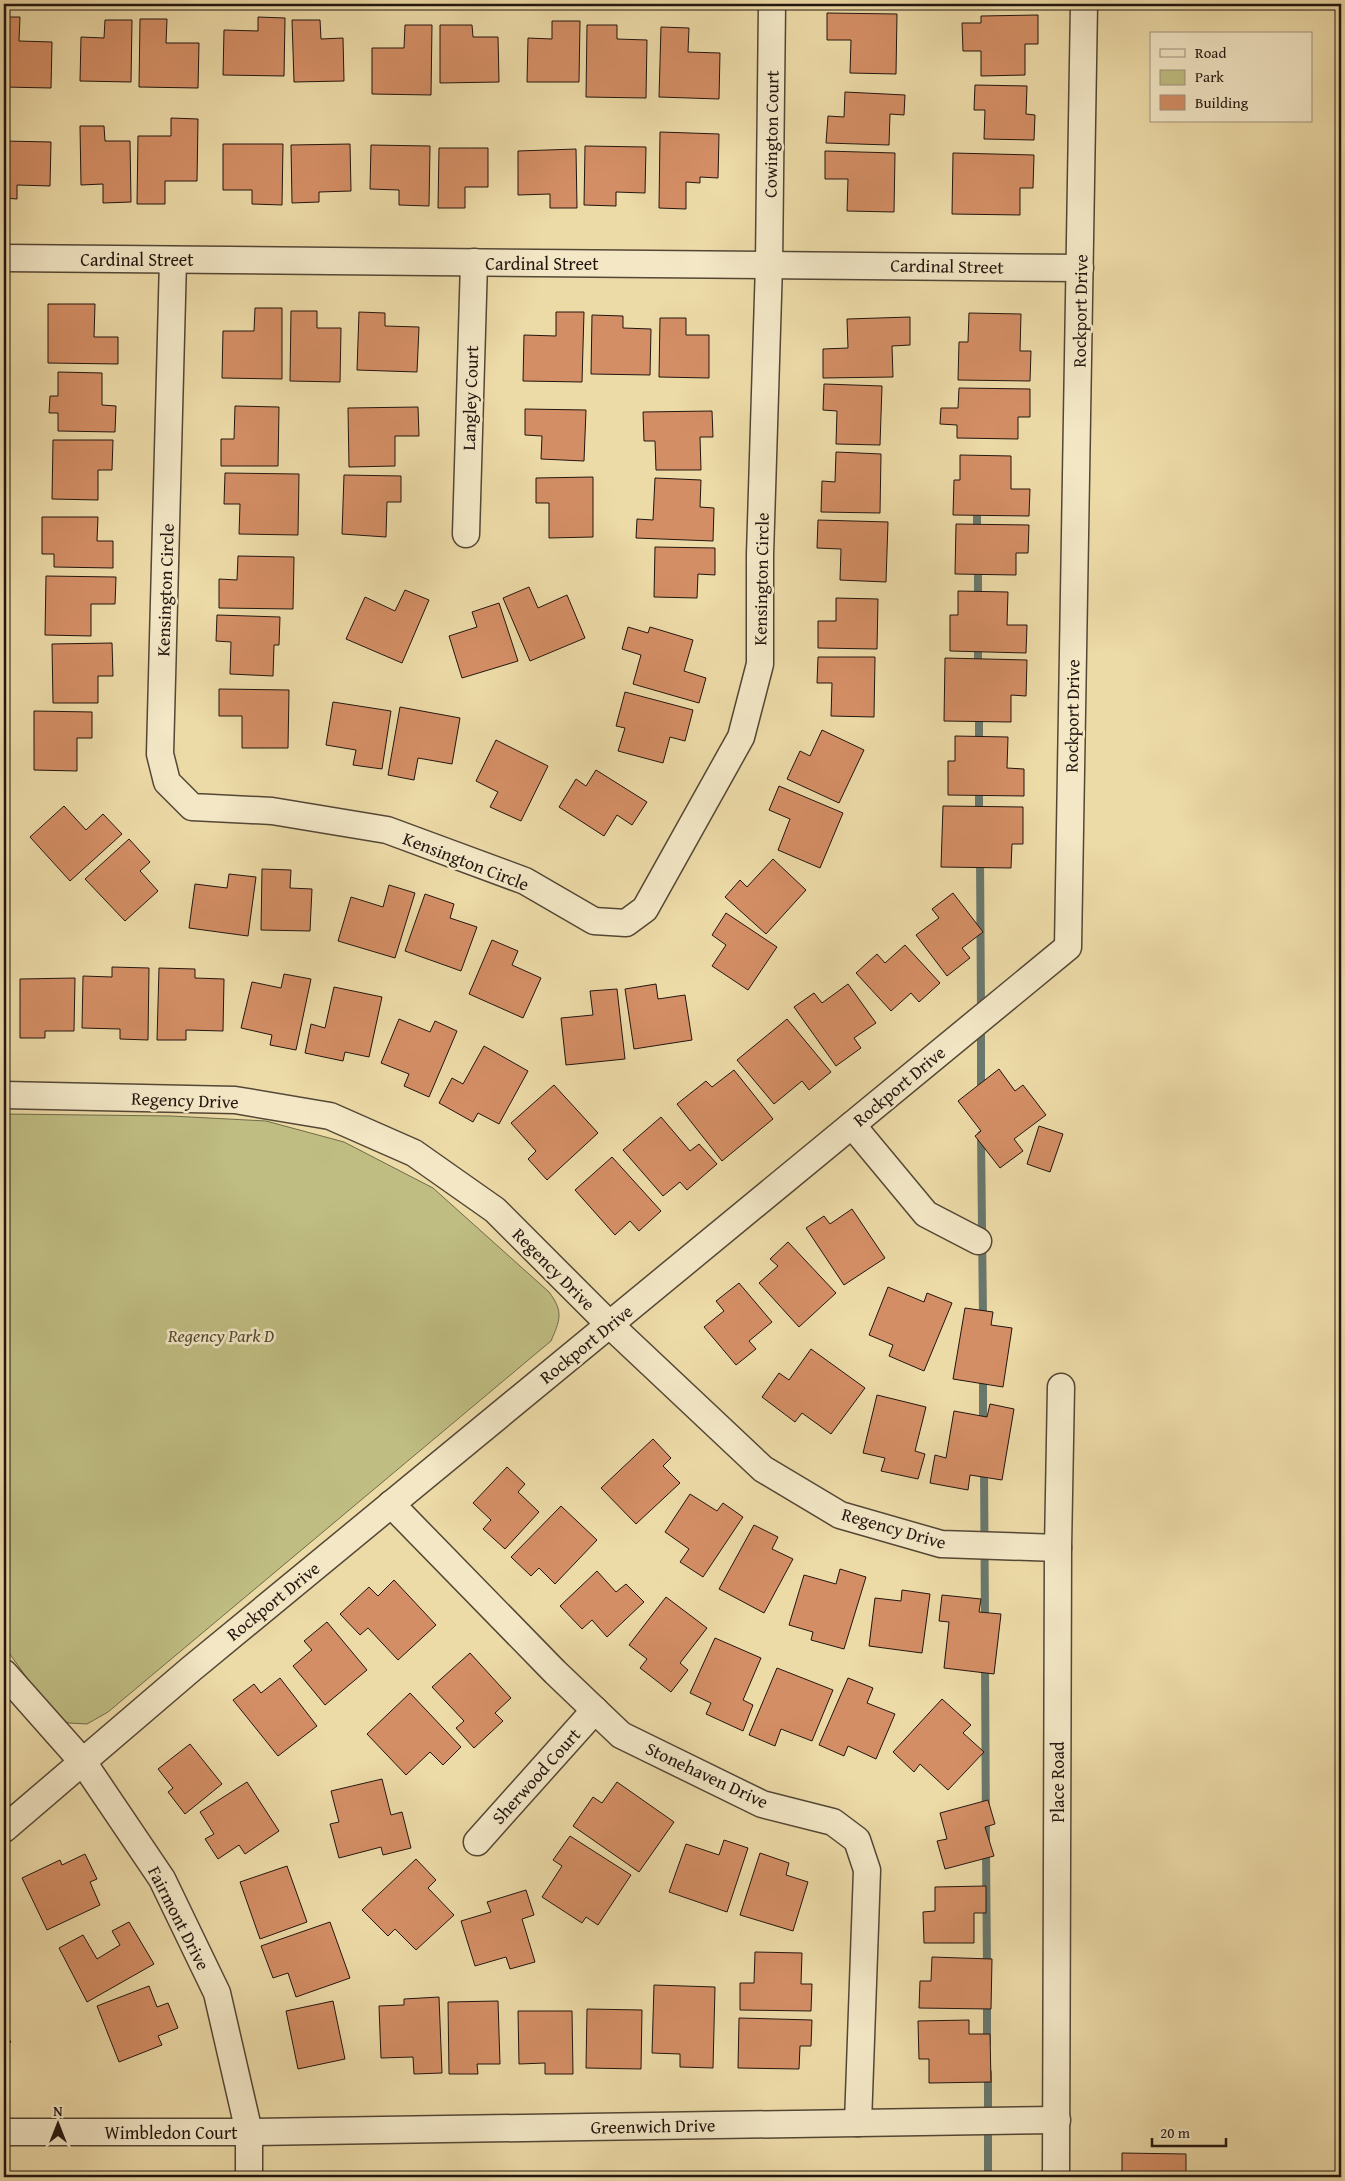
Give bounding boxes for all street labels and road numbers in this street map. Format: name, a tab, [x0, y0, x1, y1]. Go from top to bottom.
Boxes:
street label: Cowington Court	[756, 69, 786, 198]
street label: Cardinal Street	[80, 246, 194, 273]
street label: Cardinal Street	[485, 250, 599, 277]
street label: Cardinal Street	[890, 252, 1005, 280]
street label: Rockport Drive	[1066, 254, 1094, 368]
street label: Langley Court	[455, 344, 485, 451]
street label: Kensington Circle	[746, 512, 776, 646]
street label: Kensington Circle	[149, 523, 181, 657]
street label: Rockport Drive	[1058, 659, 1086, 773]
street label: Kensington Circle	[399, 825, 533, 897]
street label: Rockport Drive	[847, 1039, 951, 1133]
street label: Regency Drive	[131, 1085, 239, 1115]
street label: Regency Drive	[506, 1221, 602, 1317]
street label: Rockport Drive	[533, 1298, 639, 1390]
street label: Regency Drive	[839, 1500, 949, 1556]
street label: Rockport Drive	[220, 1555, 326, 1647]
street label: Sherwood Court	[485, 1721, 587, 1830]
street label: Stonehaven Drive	[641, 1735, 773, 1815]
street label: Place Road	[1044, 1741, 1071, 1823]
street label: Fairmont Drive	[141, 1861, 217, 1975]
street label: Greenwich Drive	[590, 2111, 716, 2141]
street label: Wimbledon Court	[104, 2119, 238, 2146]

